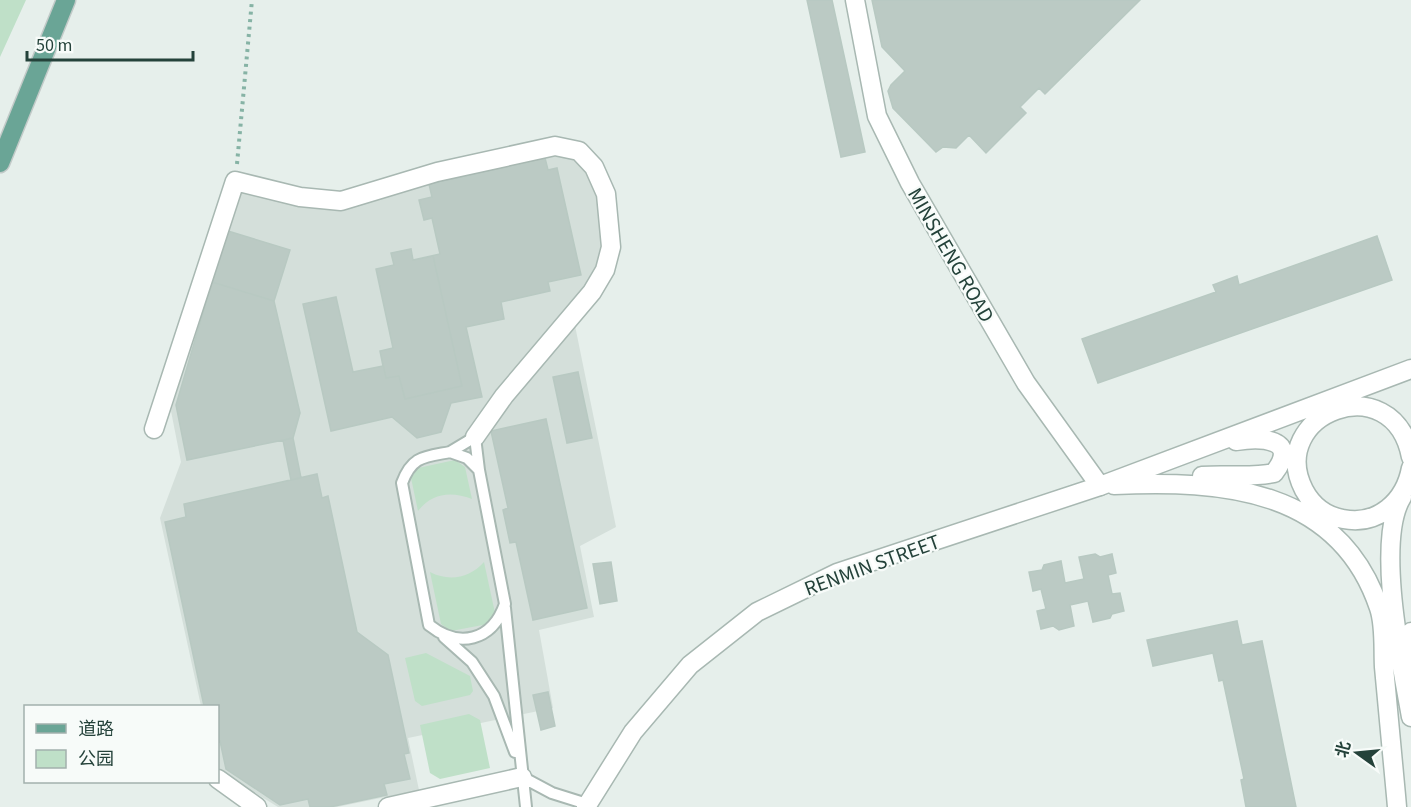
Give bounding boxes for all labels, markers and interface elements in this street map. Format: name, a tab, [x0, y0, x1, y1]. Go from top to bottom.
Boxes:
scale bar	[27, 24, 194, 62]
text: 50 m	[36, 33, 72, 58]
street label: MINSHENG ROAD	[900, 182, 1002, 328]
street label: RENMIN STREET	[800, 527, 944, 603]
legend	[24, 705, 219, 783]
text: 道路	[78, 717, 114, 742]
north arrow	[1327, 723, 1387, 783]
text: 北	[1331, 739, 1356, 760]
text: 公园	[78, 747, 114, 772]

